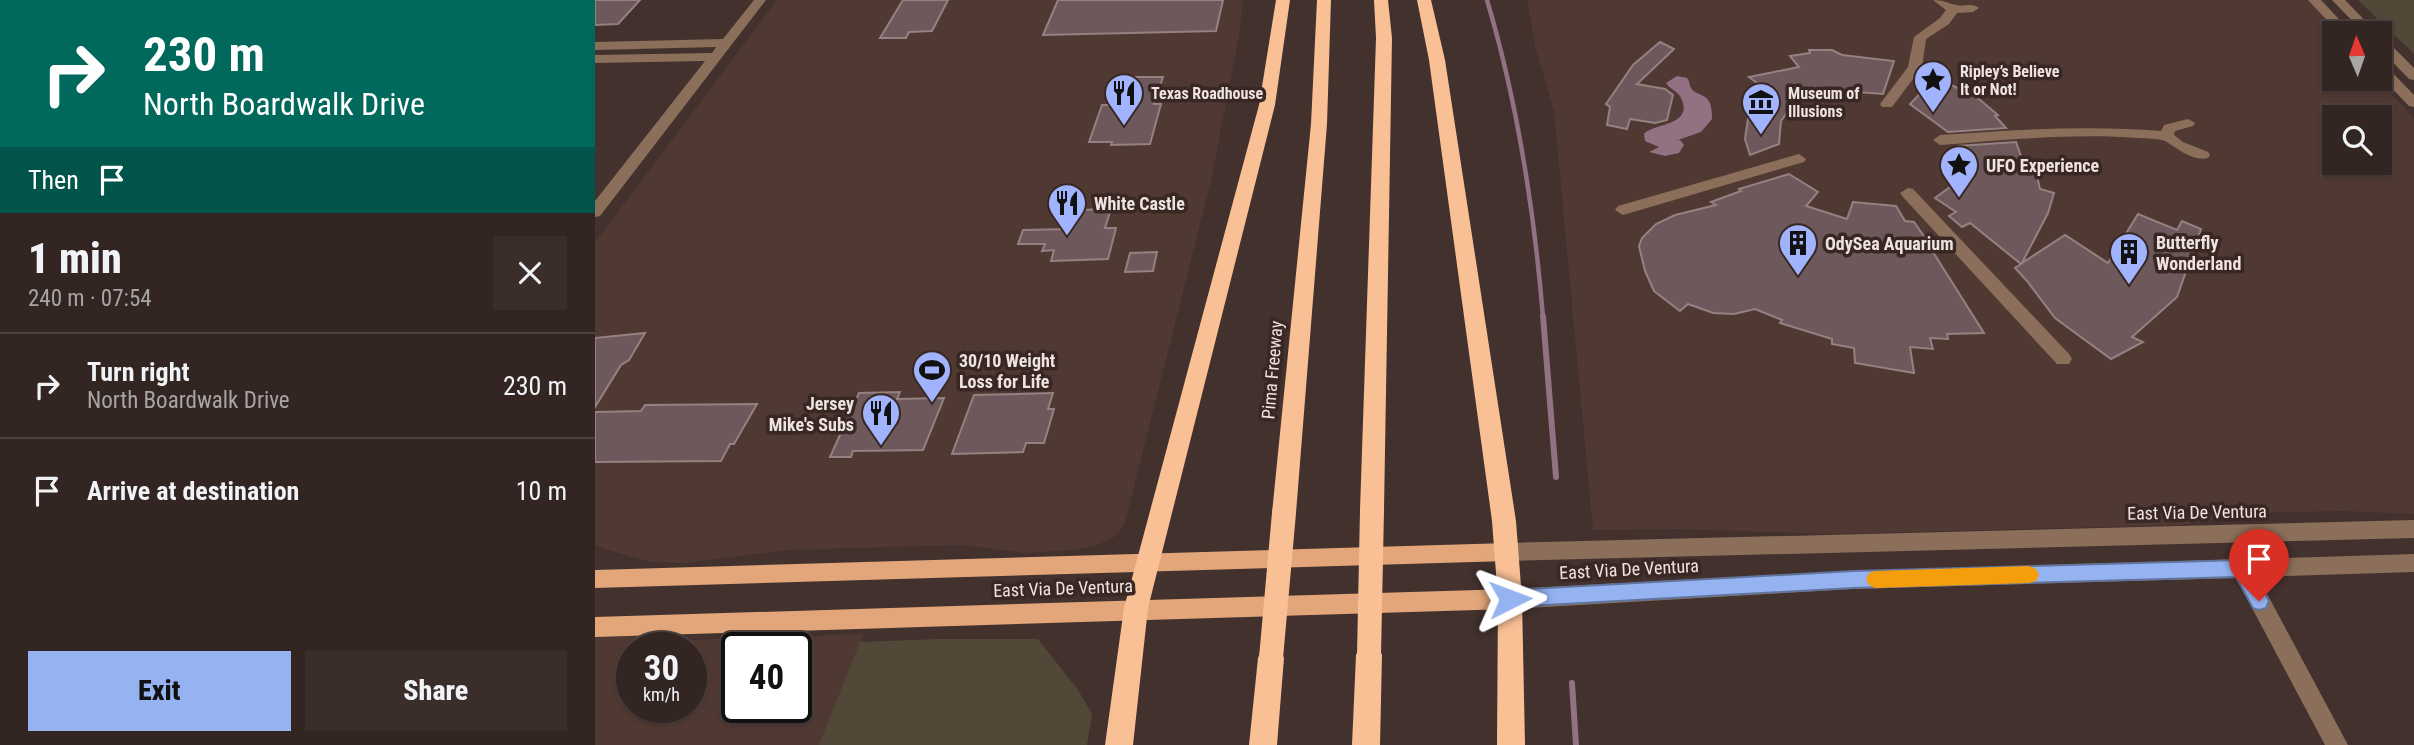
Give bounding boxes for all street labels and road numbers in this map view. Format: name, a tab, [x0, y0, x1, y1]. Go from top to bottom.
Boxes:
street label: Pima Freeway	[1257, 319, 1287, 420]
street label: East Via De Ventura	[2127, 500, 2267, 524]
street label: East Via De Ventura	[1559, 555, 1699, 583]
street label: East Via De Ventura	[993, 575, 1133, 601]

